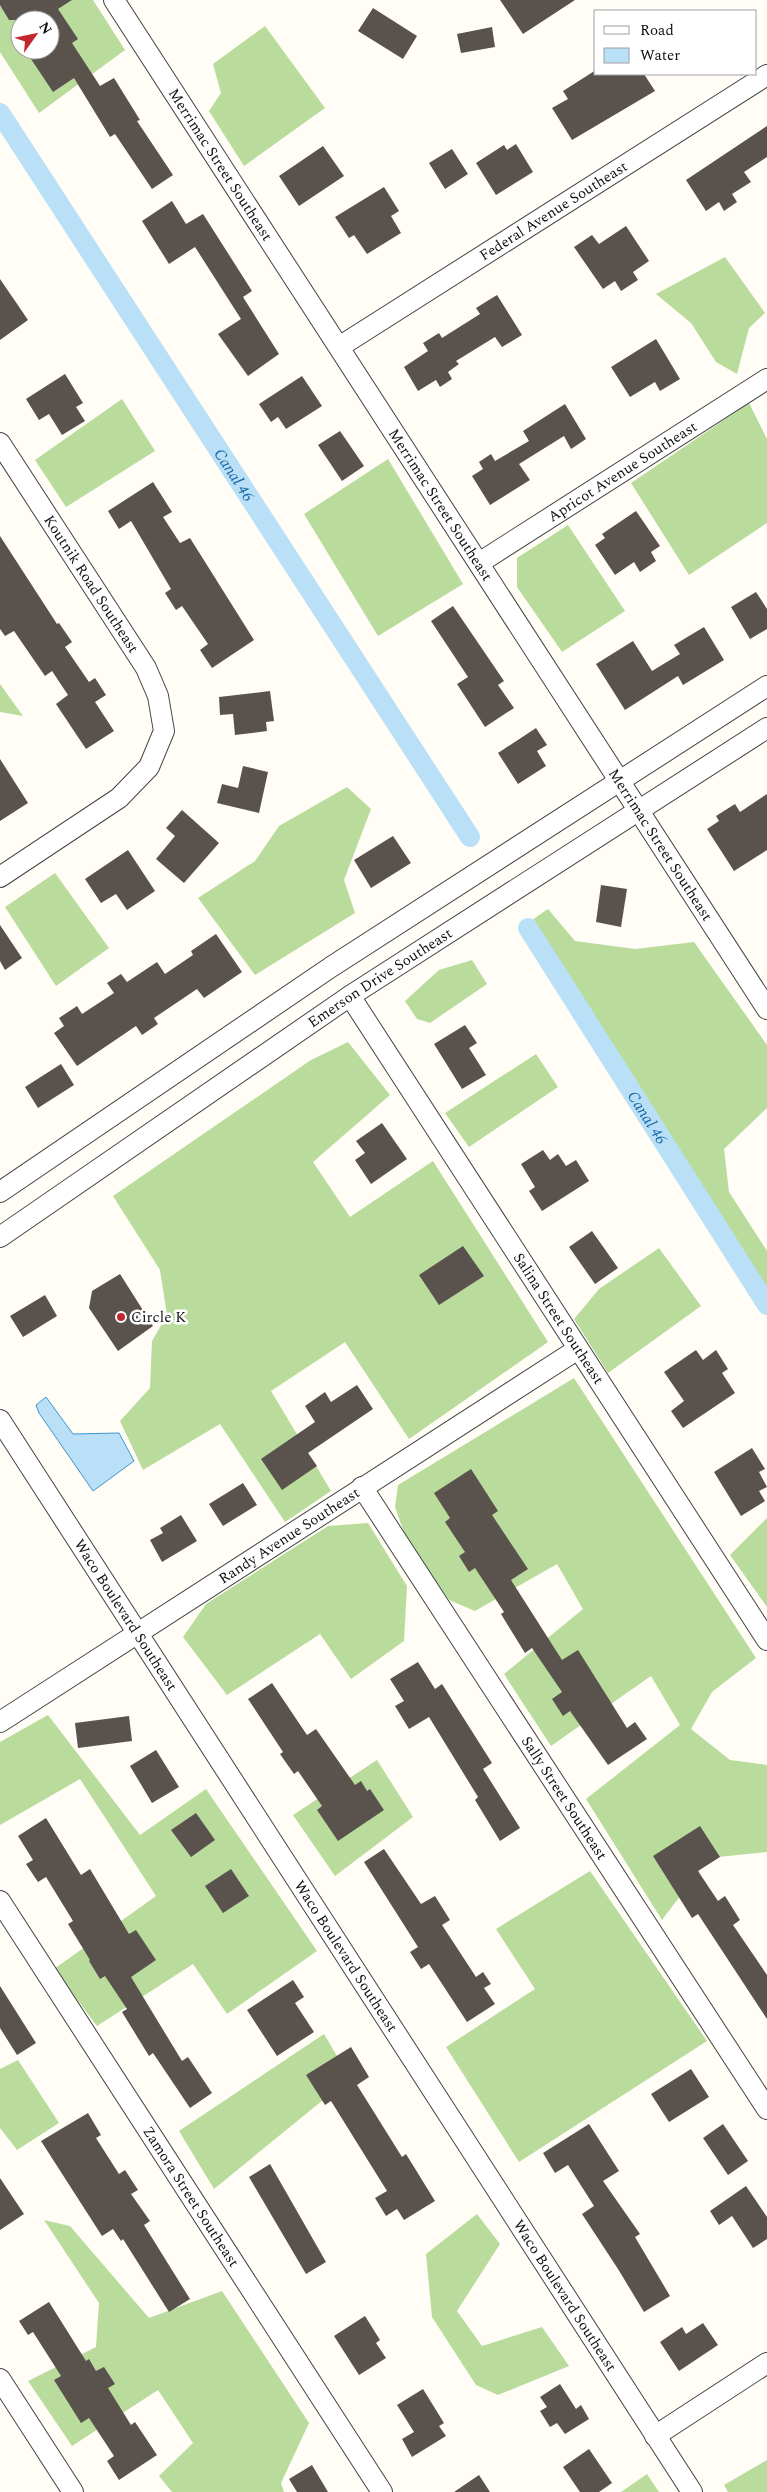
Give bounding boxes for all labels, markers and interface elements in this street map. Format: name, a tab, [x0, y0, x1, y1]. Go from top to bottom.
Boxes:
north arrow	[10, 10, 60, 60]
legend	[594, 10, 757, 75]
text: N	[34, 18, 57, 39]
text: Road	[640, 19, 674, 42]
text: Water	[640, 44, 680, 67]
street label: Merrimac Street Southeast	[162, 84, 278, 246]
street label: Federal Avenue Southeast	[475, 155, 632, 267]
street label: Apricot Avenue Southeast	[543, 416, 702, 528]
street label: Merrimac Street Southeast	[382, 424, 498, 586]
water label: Canal 46	[208, 444, 260, 506]
street label: Koutnik Road Southeast	[38, 510, 144, 658]
street label: Merrimac Street Southeast	[602, 764, 718, 926]
street label: Emerson Drive Southeast	[303, 922, 457, 1034]
water label: Canal 46	[621, 1086, 673, 1149]
street label: Salina Street Southeast	[507, 1248, 609, 1389]
place label: Circle K	[131, 1306, 186, 1329]
marker: Circle K	[115, 1311, 127, 1323]
street label: Randy Avenue Southeast	[214, 1482, 364, 1590]
street label: Waco Boulevard Southeast	[68, 1535, 183, 1696]
street label: Sally Street Southeast	[515, 1732, 613, 1865]
street label: Waco Boulevard Southeast	[288, 1876, 403, 2037]
street label: Zamora Street Southeast	[137, 2122, 245, 2272]
street label: Waco Boulevard Southeast	[507, 2215, 622, 2376]

